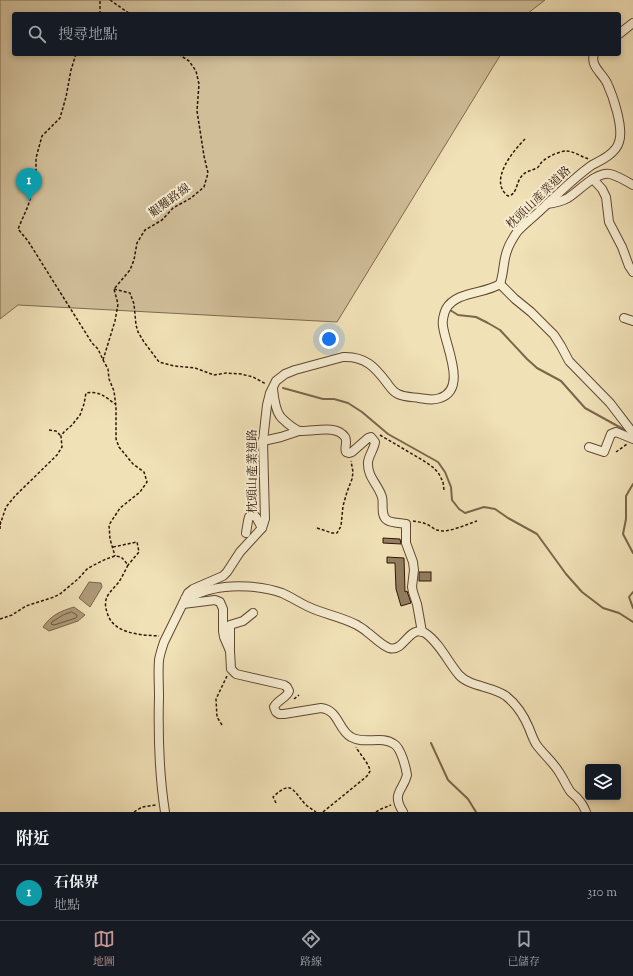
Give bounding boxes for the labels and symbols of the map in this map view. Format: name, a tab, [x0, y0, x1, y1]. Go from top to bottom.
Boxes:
street label: 枕頭山產業道路	[503, 162, 575, 234]
pin: 1	[16, 168, 42, 201]
street label: 艱難路線	[145, 179, 195, 223]
your location	[319, 329, 339, 349]
street label: 枕頭山產業道路	[244, 429, 262, 513]

